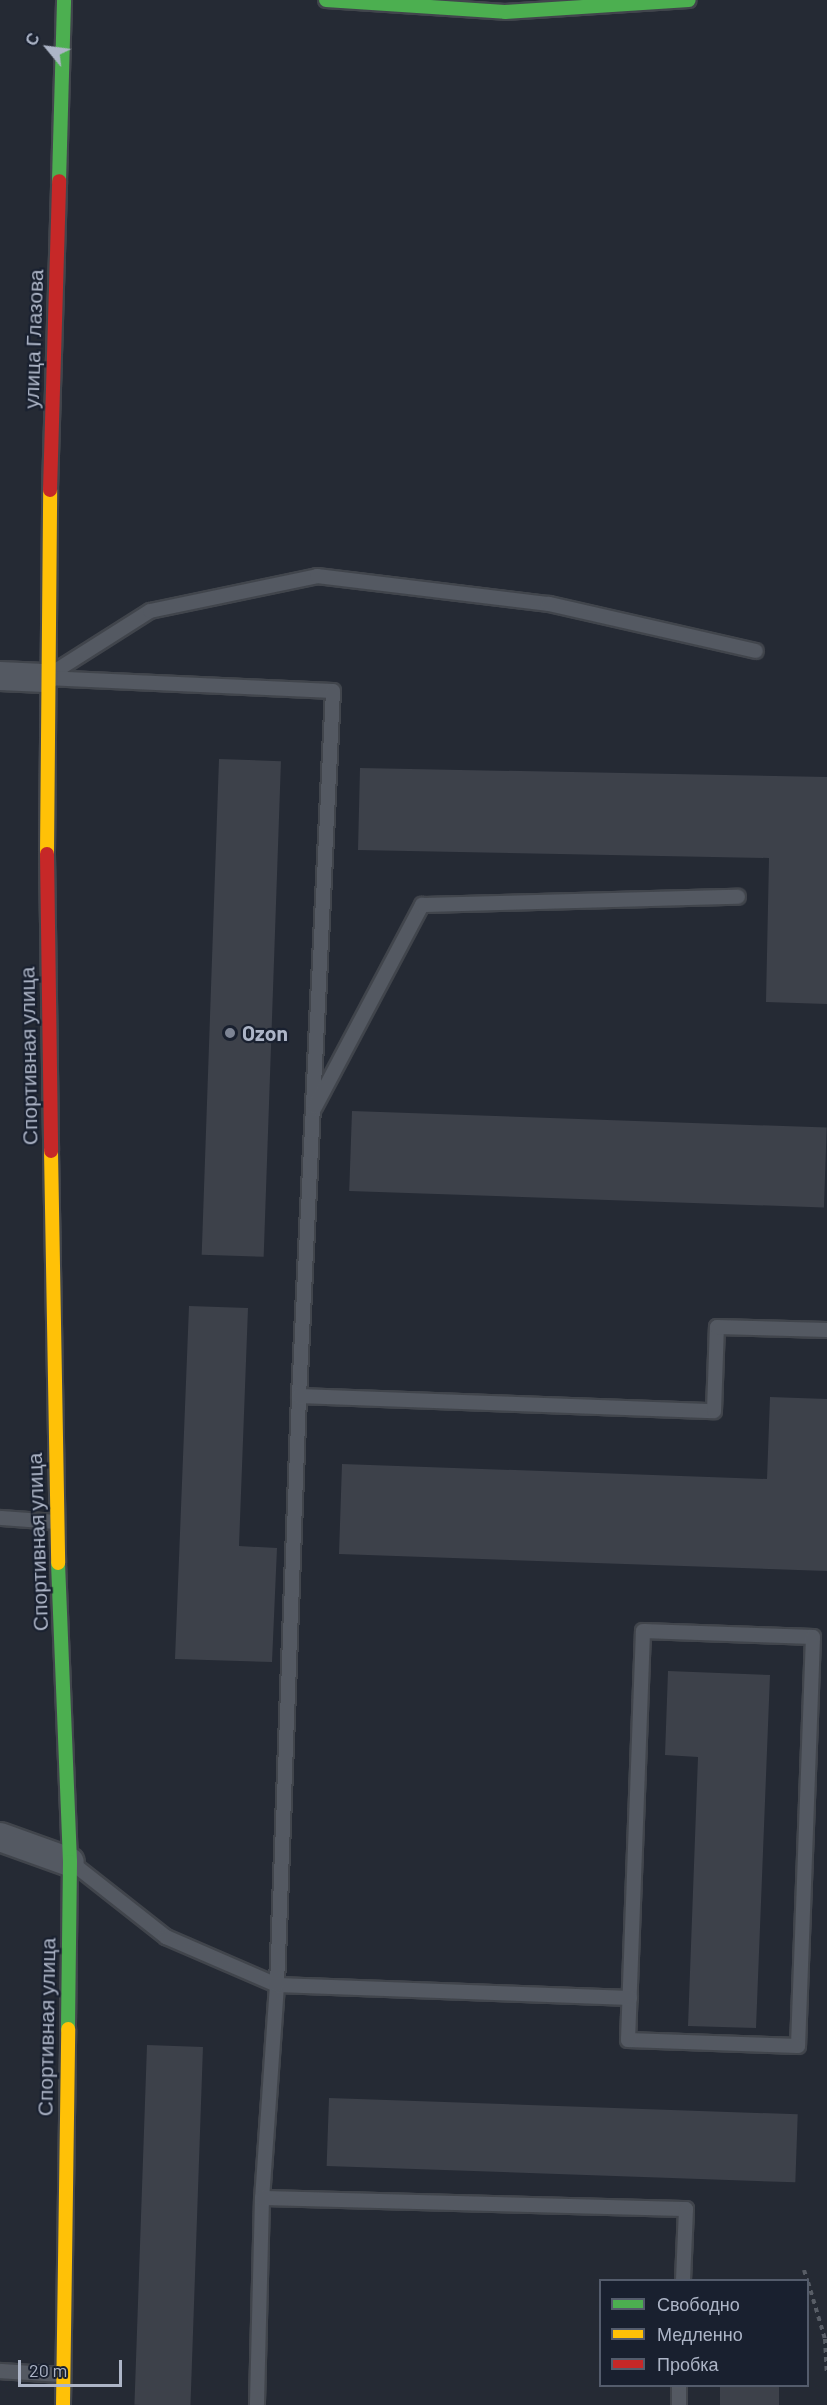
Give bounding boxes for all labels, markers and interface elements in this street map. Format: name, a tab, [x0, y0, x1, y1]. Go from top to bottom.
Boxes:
north arrow	[18, 18, 78, 78]
text: С	[21, 29, 43, 49]
street label: улица Глазова	[18, 269, 48, 409]
street label: Спортивная улица	[14, 967, 42, 1145]
place label: Ozon	[242, 1020, 288, 1046]
marker: Ozon	[223, 1026, 237, 1040]
street label: Спортивная улица	[21, 1452, 53, 1632]
street label: Спортивная улица	[32, 1938, 60, 2116]
legend	[599, 2279, 809, 2387]
text: Свободно	[657, 2293, 740, 2315]
text: Медленно	[657, 2323, 743, 2345]
scale bar	[21, 2348, 124, 2386]
text: Пробка	[657, 2353, 719, 2375]
text: 20 m	[29, 2359, 67, 2381]

